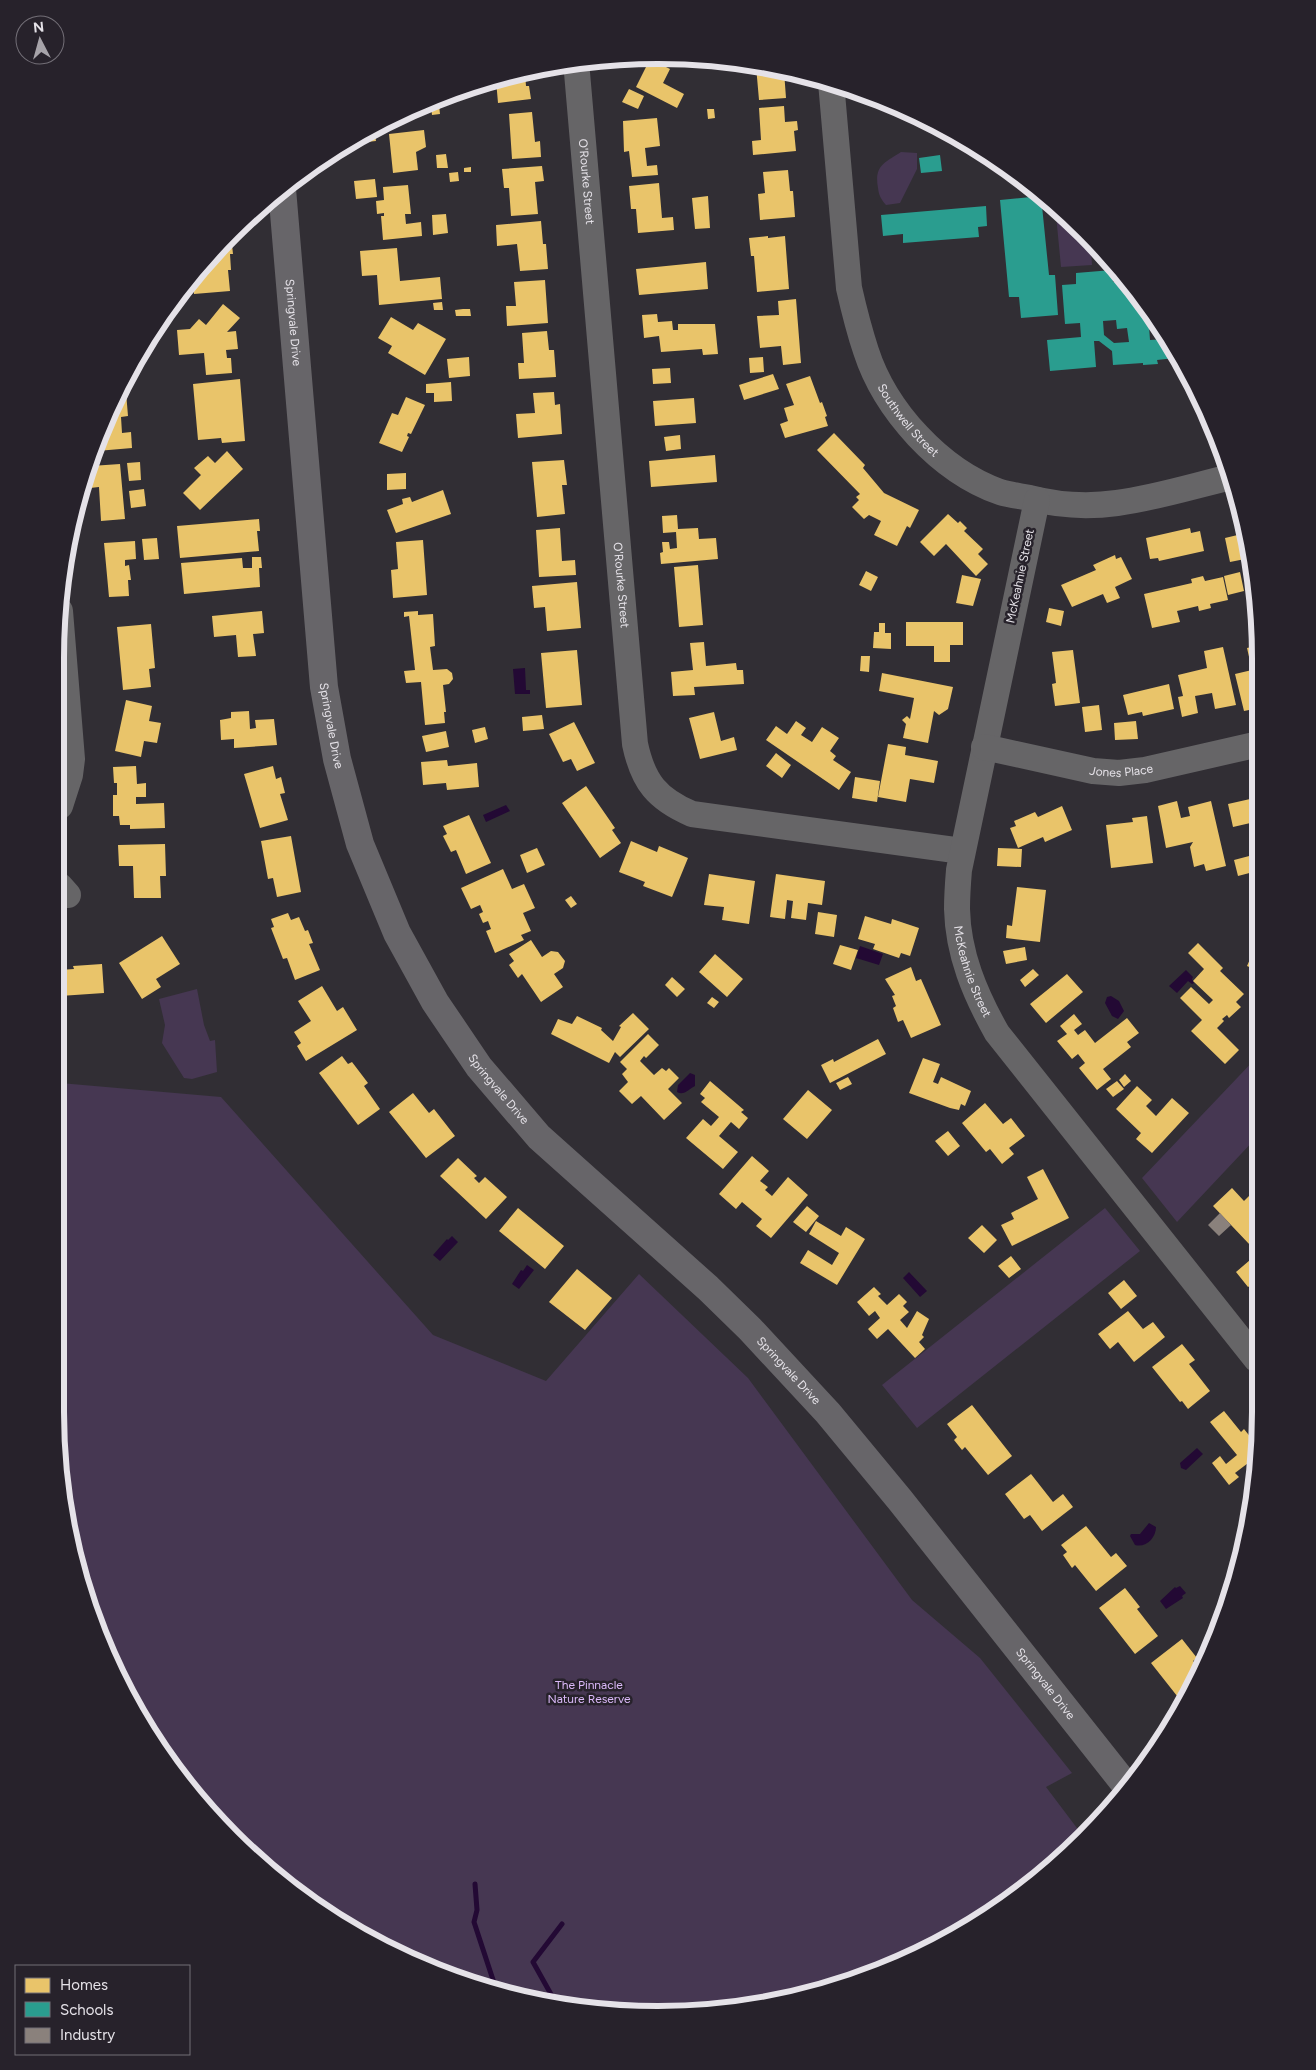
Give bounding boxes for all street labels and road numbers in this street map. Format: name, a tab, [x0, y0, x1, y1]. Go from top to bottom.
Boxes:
street label: O'Rourke Street	[576, 138, 597, 225]
street label: Springvale Drive	[283, 278, 304, 367]
street label: Southwell Street	[875, 381, 942, 460]
street label: McKeahnie Street	[1003, 527, 1037, 624]
street label: O'Rourke Street	[611, 542, 632, 629]
street label: Springvale Drive	[317, 682, 346, 771]
street label: Jones Place	[1088, 761, 1155, 780]
street label: McKeahnie Street	[951, 925, 994, 1020]
street label: Springvale Drive	[465, 1051, 532, 1127]
street label: Springvale Drive	[754, 1334, 824, 1408]
street label: Springvale Drive	[1013, 1645, 1078, 1723]

